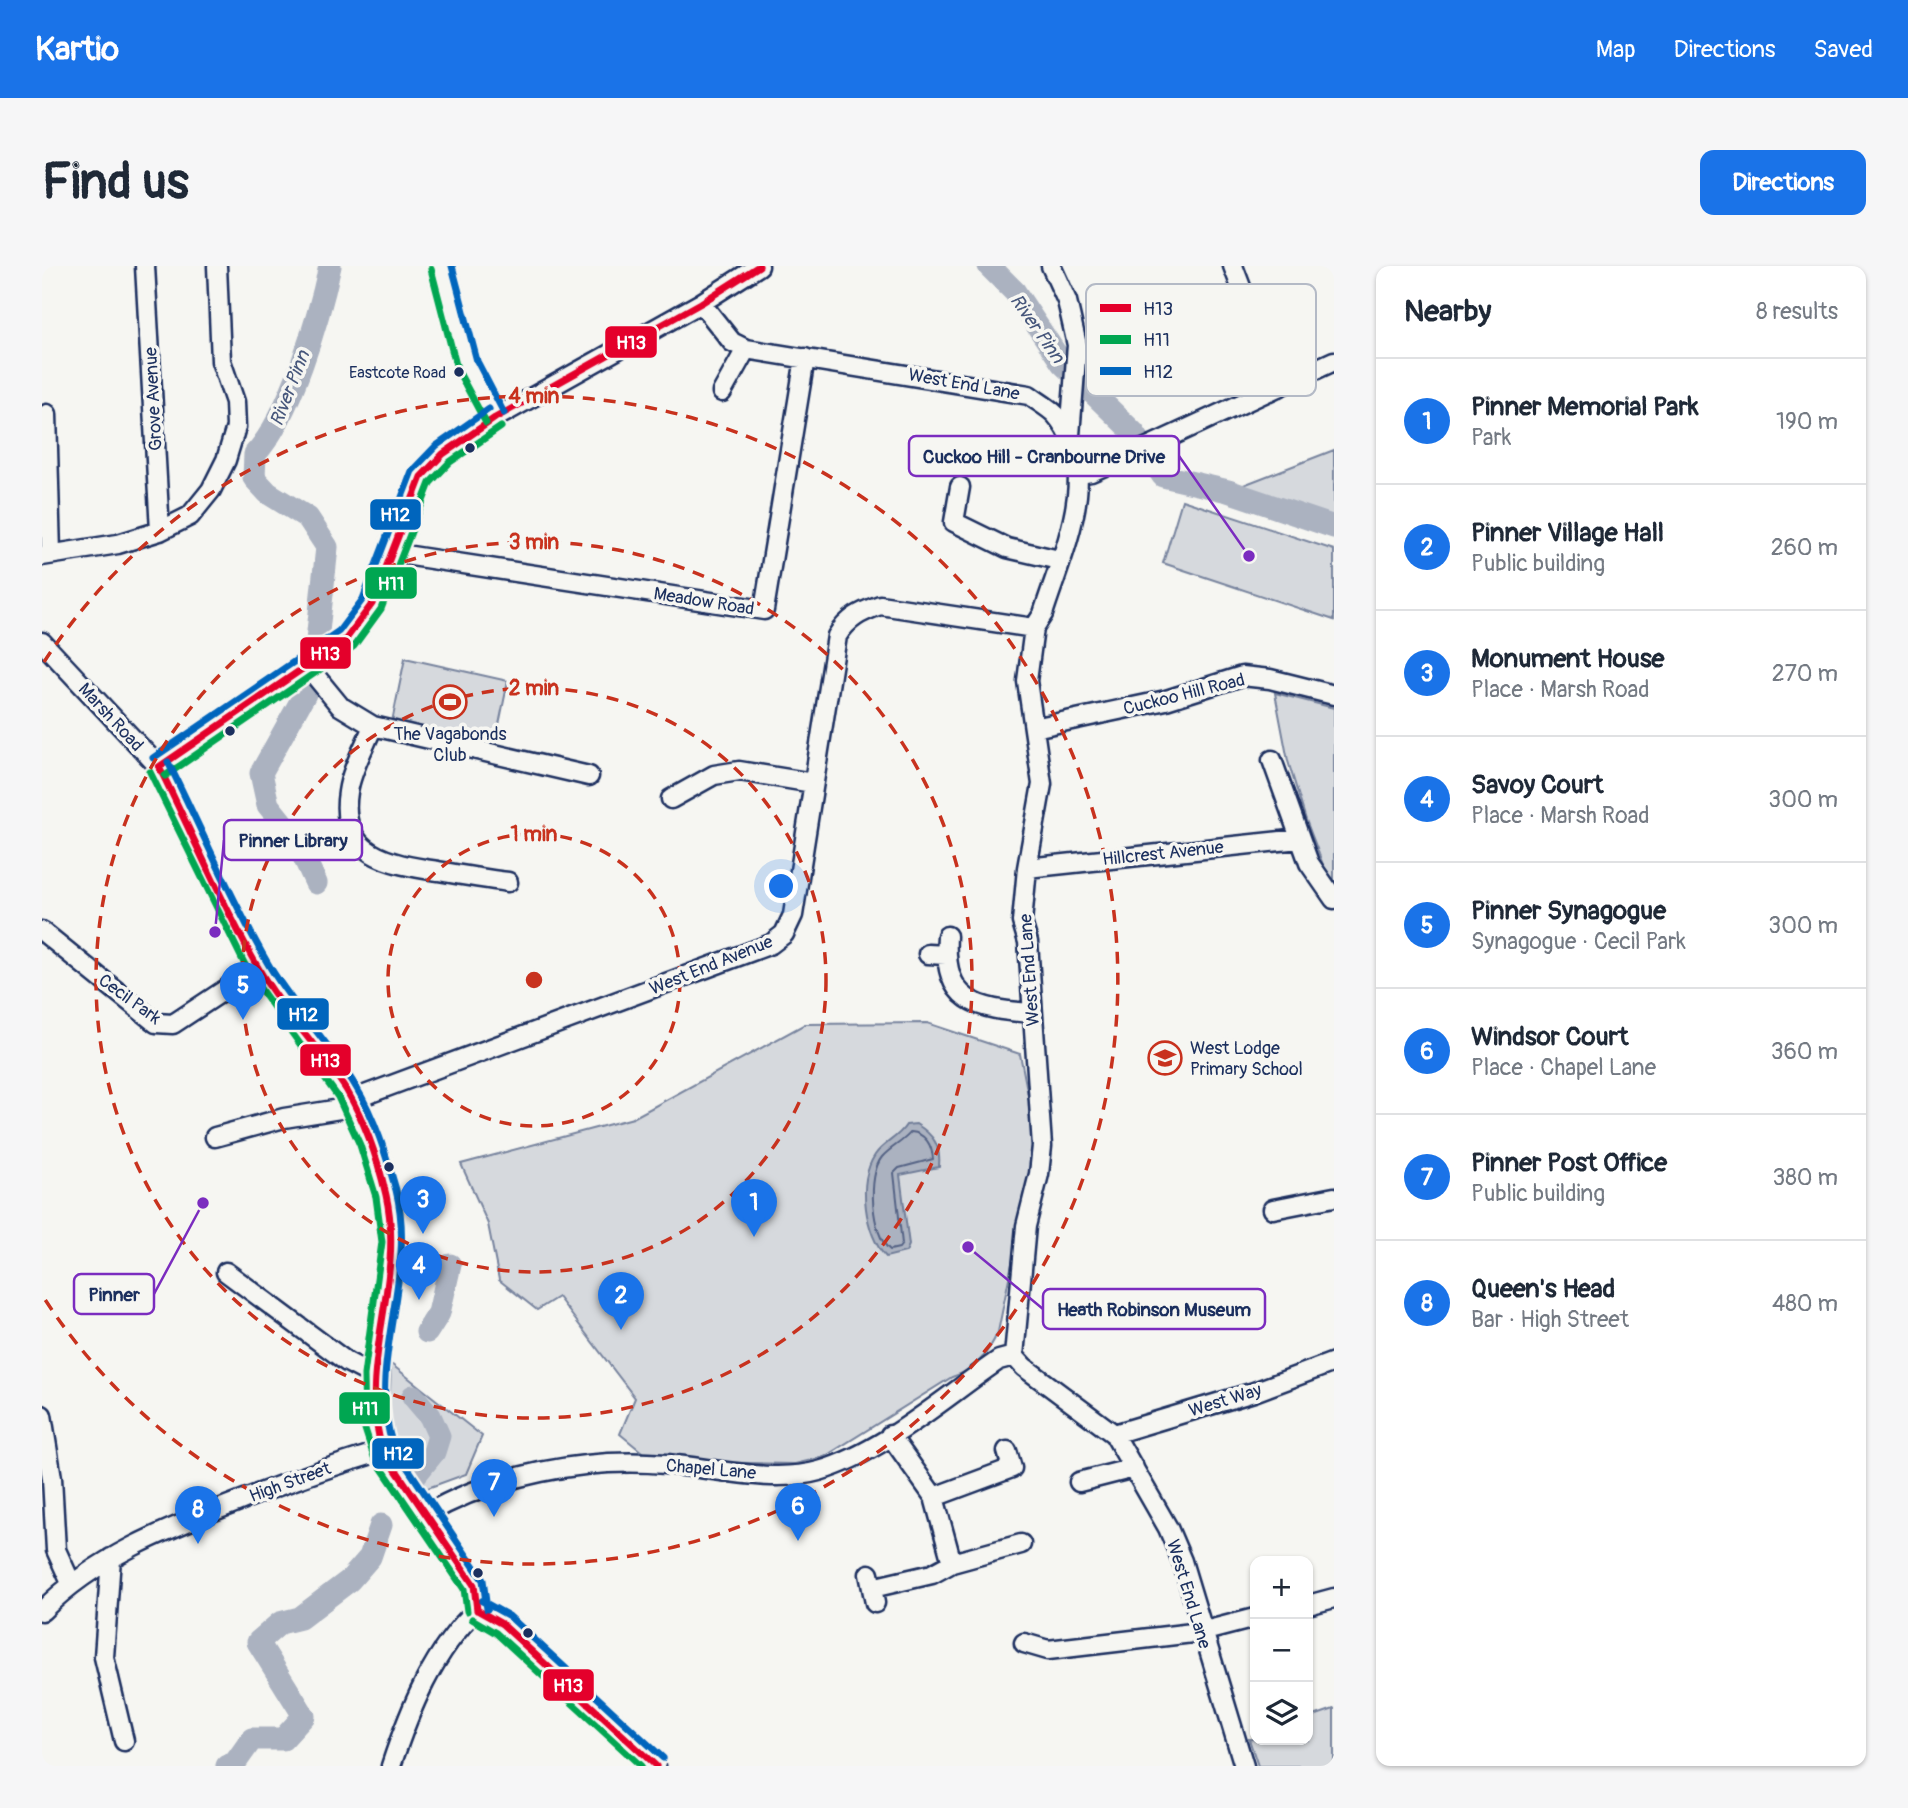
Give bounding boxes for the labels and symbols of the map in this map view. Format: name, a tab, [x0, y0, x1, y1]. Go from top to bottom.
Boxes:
legend	[1086, 284, 1316, 396]
water label: River Pinn	[1005, 289, 1070, 369]
text: H13	[1143, 297, 1173, 321]
line badge: H13	[604, 325, 658, 359]
text: H11	[1143, 328, 1170, 352]
text: H13	[616, 331, 646, 355]
street label: Grove Avenue	[139, 346, 168, 451]
water label: River Pinn	[265, 346, 316, 430]
text: H12	[1143, 360, 1173, 384]
place label: Eastcote Road	[349, 363, 446, 383]
street label: West End Lane	[906, 363, 1022, 406]
marker: Eastcote Road	[452, 365, 466, 379]
text: 4 min	[509, 383, 560, 410]
callout: Cuckoo Hill - Cranbourne Drive	[909, 436, 1179, 476]
unlabelled marker	[463, 441, 477, 455]
text: Cuckoo Hill - Cranbourne Drive	[923, 445, 1166, 469]
line badge: H12	[369, 498, 422, 531]
text: H12	[380, 503, 410, 527]
text: 3 min	[509, 529, 559, 556]
line badge: H11	[364, 566, 418, 600]
text: H11	[378, 572, 404, 596]
street label: Meadow Road	[652, 582, 756, 621]
line badge: H13	[299, 636, 352, 670]
text: H13	[310, 642, 340, 666]
street label: Cuckoo Hill Road	[1121, 668, 1247, 721]
text: 2 min	[509, 675, 559, 702]
street label: Marsh Road	[73, 678, 148, 756]
sports icon: The Vagabonds Club	[431, 683, 469, 721]
place label: The Vagabonds Club	[393, 723, 507, 767]
unlabelled marker	[223, 724, 237, 738]
callout: Pinner Library	[224, 820, 362, 860]
text: 1 min	[511, 821, 558, 848]
text: Pinner Library	[238, 829, 349, 853]
street label: Hillcrest Avenue	[1101, 836, 1225, 871]
your location	[764, 869, 798, 903]
street label: West End Lane	[1014, 913, 1045, 1027]
street label: West End Avenue	[646, 930, 776, 1001]
pin: 5	[220, 962, 266, 1020]
centre of rings	[522, 968, 546, 992]
street label: Cecil Park	[94, 969, 166, 1030]
line badge: H12	[276, 997, 330, 1031]
text: H12	[288, 1003, 318, 1027]
place label: West Lodge Primary School	[1190, 1037, 1303, 1081]
school or university icon: West Lodge Primary School	[1146, 1039, 1184, 1077]
line badge: H13	[299, 1043, 352, 1077]
text: H13	[310, 1049, 340, 1073]
unlabelled marker	[382, 1160, 396, 1174]
pin: 3	[400, 1176, 446, 1234]
pin: 1	[731, 1179, 777, 1237]
pin: 4	[396, 1242, 442, 1300]
pin: 2	[598, 1272, 644, 1330]
callout: Pinner	[74, 1274, 154, 1314]
text: Pinner	[88, 1283, 140, 1307]
callout: Heath Robinson Museum	[1043, 1289, 1265, 1329]
text: Heath Robinson Museum	[1057, 1298, 1251, 1322]
street label: West Way	[1186, 1378, 1265, 1422]
line badge: H11	[338, 1391, 391, 1425]
text: H11	[352, 1397, 378, 1421]
line badge: H12	[371, 1437, 425, 1470]
text: H12	[383, 1442, 413, 1466]
street label: Chapel Lane	[665, 1454, 757, 1485]
street label: High Street	[246, 1457, 335, 1508]
pin: 7	[471, 1459, 517, 1517]
pin: 6	[775, 1483, 821, 1541]
pin: 8	[175, 1486, 221, 1544]
street label: West End Lane	[1161, 1537, 1216, 1652]
unlabelled marker	[471, 1566, 485, 1580]
unlabelled marker	[521, 1626, 535, 1640]
line badge: H13	[542, 1668, 595, 1702]
text: H13	[553, 1674, 583, 1698]

